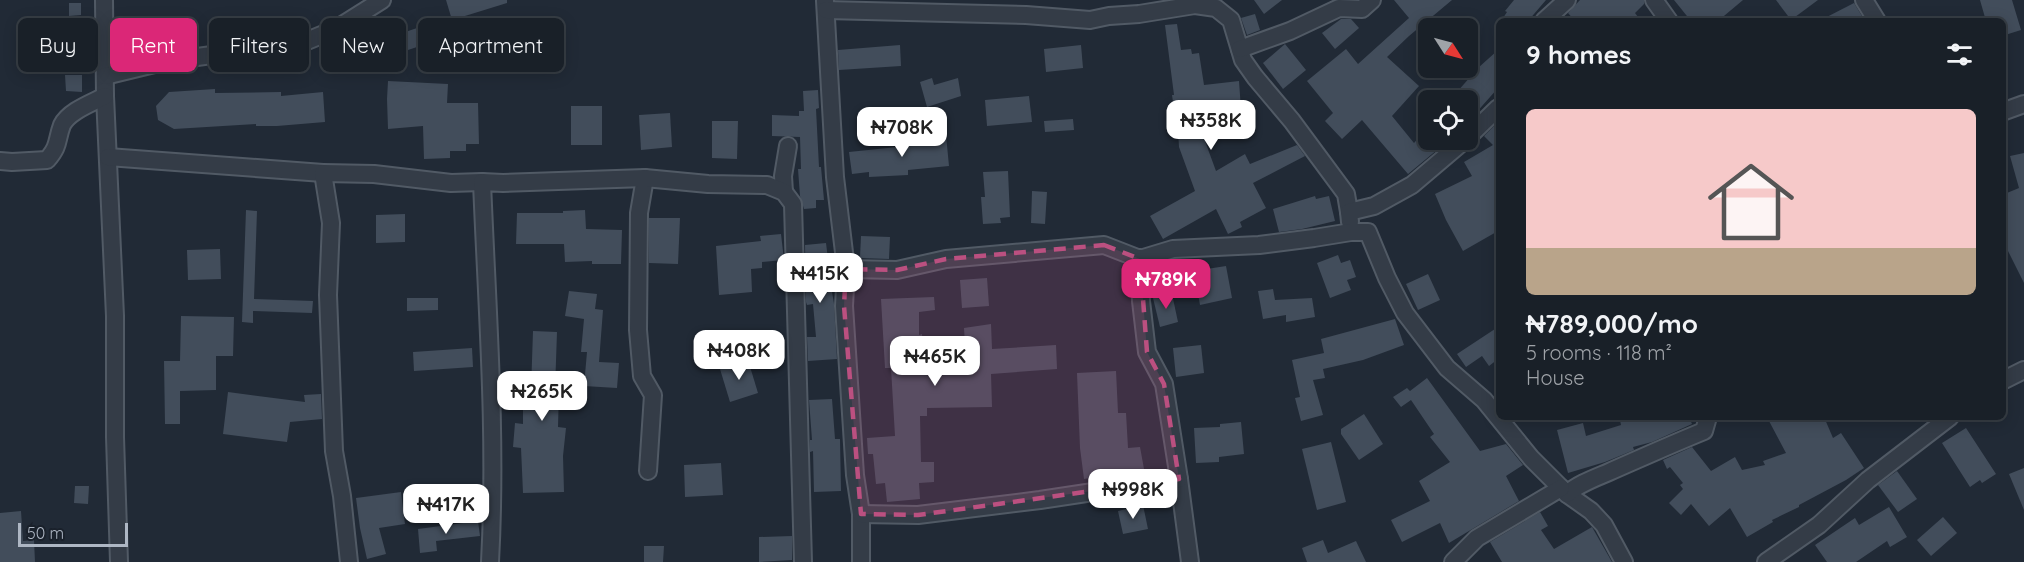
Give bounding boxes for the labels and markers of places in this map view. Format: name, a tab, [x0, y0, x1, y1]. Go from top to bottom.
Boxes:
pin: ₦358K	[1169, 100, 1253, 151]
pin: ₦708K	[860, 107, 944, 158]
pin: ₦415K	[778, 253, 862, 304]
pin: ₦789K	[1124, 259, 1208, 310]
pin: ₦408K	[697, 330, 781, 381]
pin: ₦465K	[893, 336, 977, 387]
pin: ₦265K	[500, 371, 584, 422]
pin: ₦998K	[1091, 469, 1175, 520]
pin: ₦417K	[404, 484, 488, 535]

